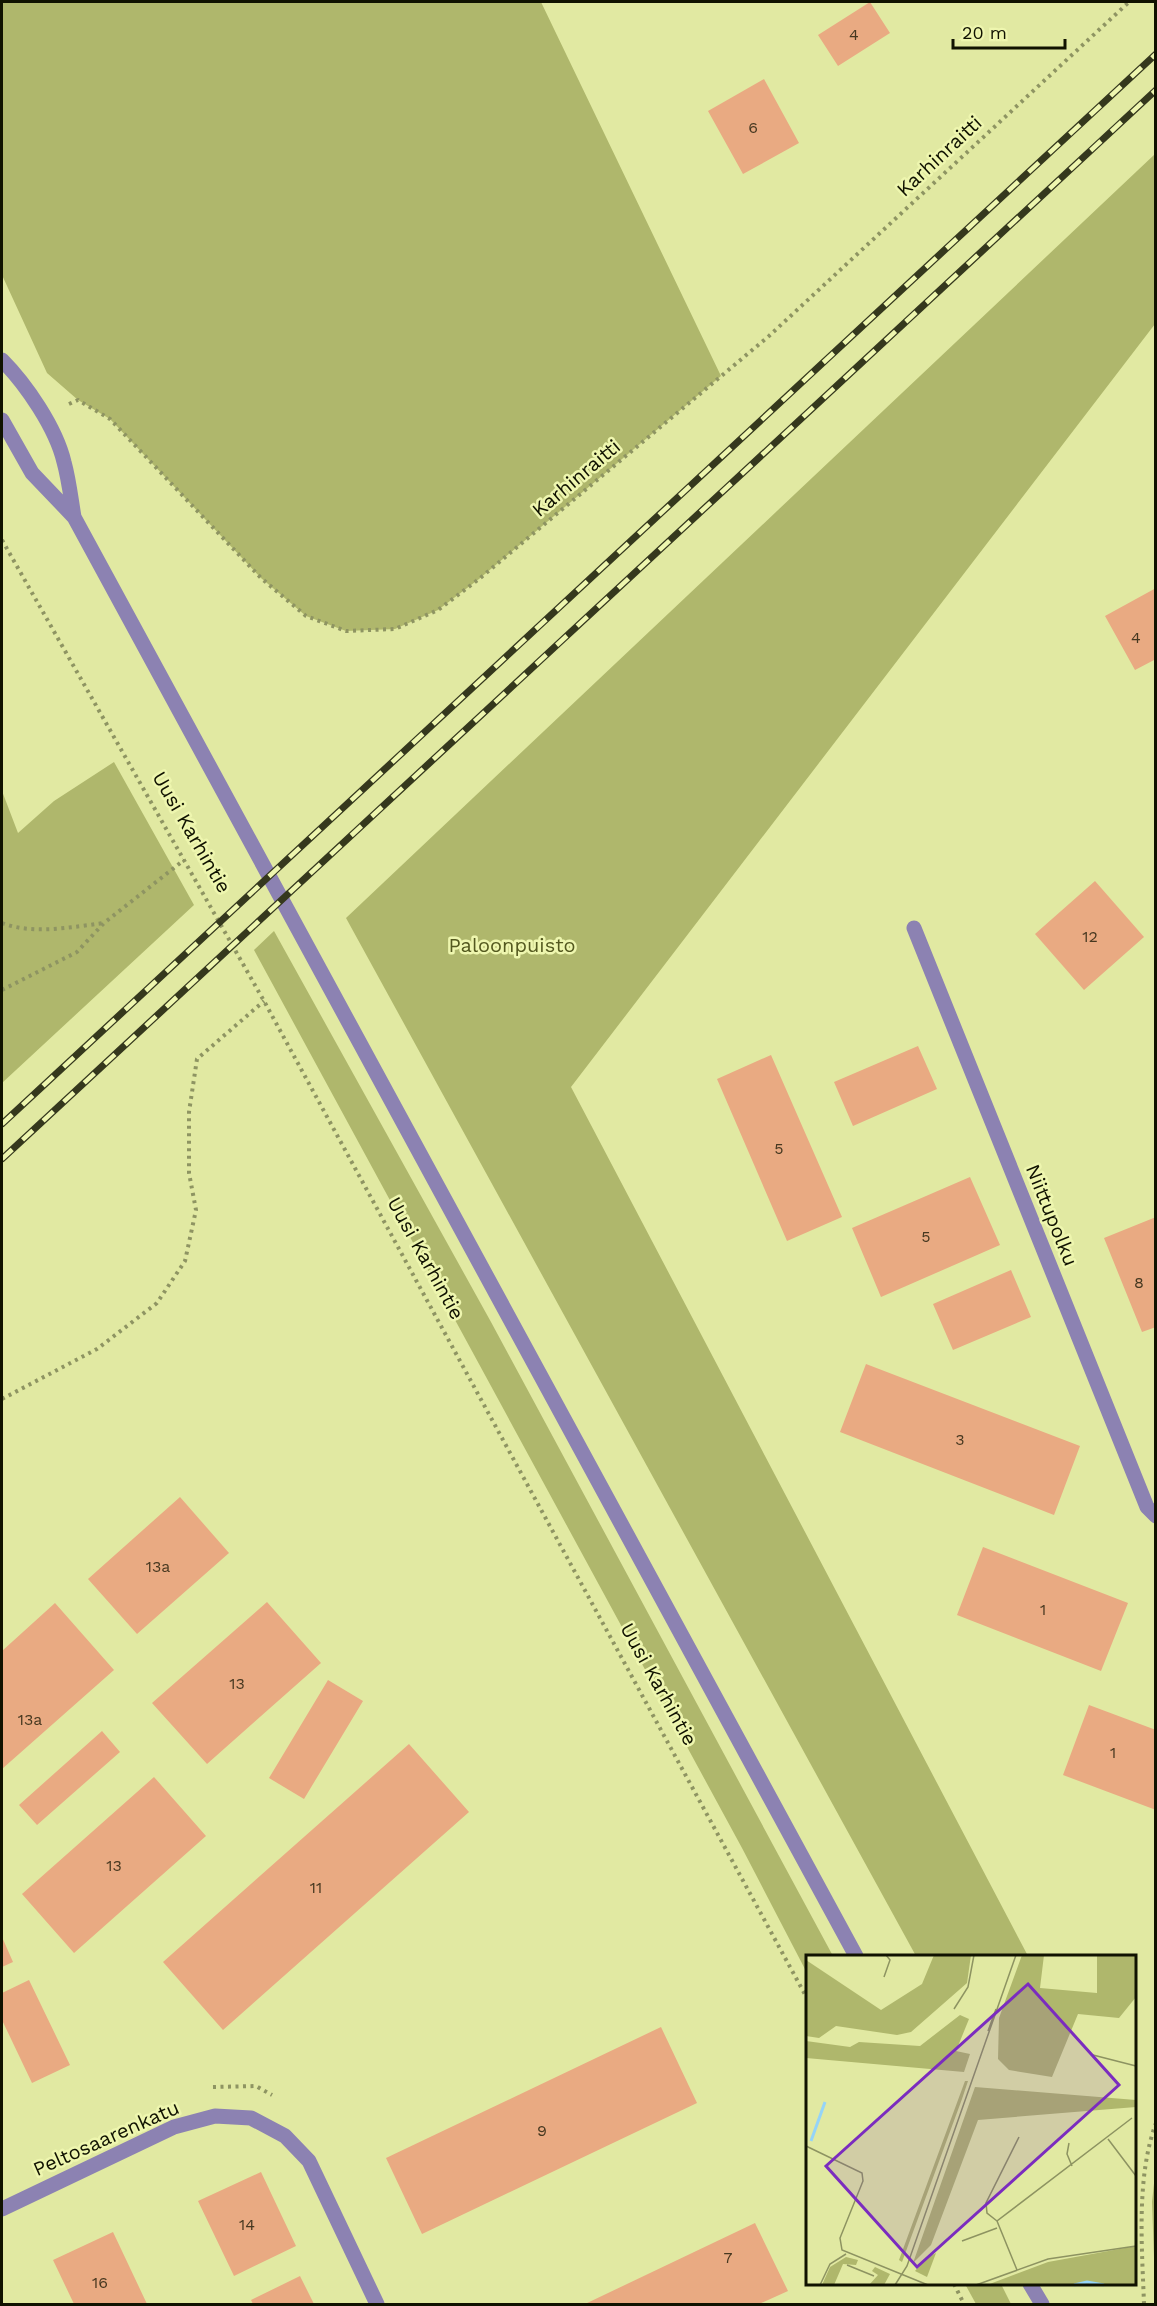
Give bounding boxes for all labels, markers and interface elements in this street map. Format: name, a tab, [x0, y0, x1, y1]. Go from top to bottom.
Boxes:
scale bar	[953, 12, 1066, 50]
text: 20 m	[962, 22, 1007, 43]
house number: 4	[849, 25, 859, 44]
street label: Karhinraitti	[891, 110, 987, 202]
house number: 6	[748, 118, 758, 137]
street label: Karhinraitti	[527, 434, 625, 522]
house number: 4	[1131, 628, 1141, 647]
street label: Uusi Karhintie	[147, 767, 237, 897]
house number: 12	[1082, 927, 1098, 946]
park label: Paloonpuisto	[448, 933, 576, 957]
house number: 5	[774, 1139, 784, 1158]
street label: Niittupolku	[1021, 1161, 1083, 1269]
street label: Uusi Karhintie	[382, 1192, 470, 1324]
house number: 5	[921, 1227, 931, 1246]
house number: 8	[1134, 1273, 1144, 1292]
house number: 3	[955, 1430, 965, 1449]
house number: 13a	[146, 1557, 170, 1576]
house number: 1	[1040, 1600, 1046, 1619]
street label: Uusi Karhintie	[615, 1618, 703, 1750]
house number: 13	[229, 1674, 245, 1693]
house number: 13a	[18, 1710, 42, 1729]
house number: 1	[1110, 1743, 1116, 1762]
house number: 13	[106, 1856, 122, 1875]
house number: 11	[310, 1878, 322, 1897]
inset map	[806, 1955, 1136, 2285]
street label: Peltosaarenkatu	[29, 2095, 183, 2181]
house number: 9	[537, 2121, 547, 2140]
house number: 14	[239, 2215, 255, 2234]
house number: 7	[724, 2248, 733, 2267]
house number: 16	[92, 2273, 108, 2292]

